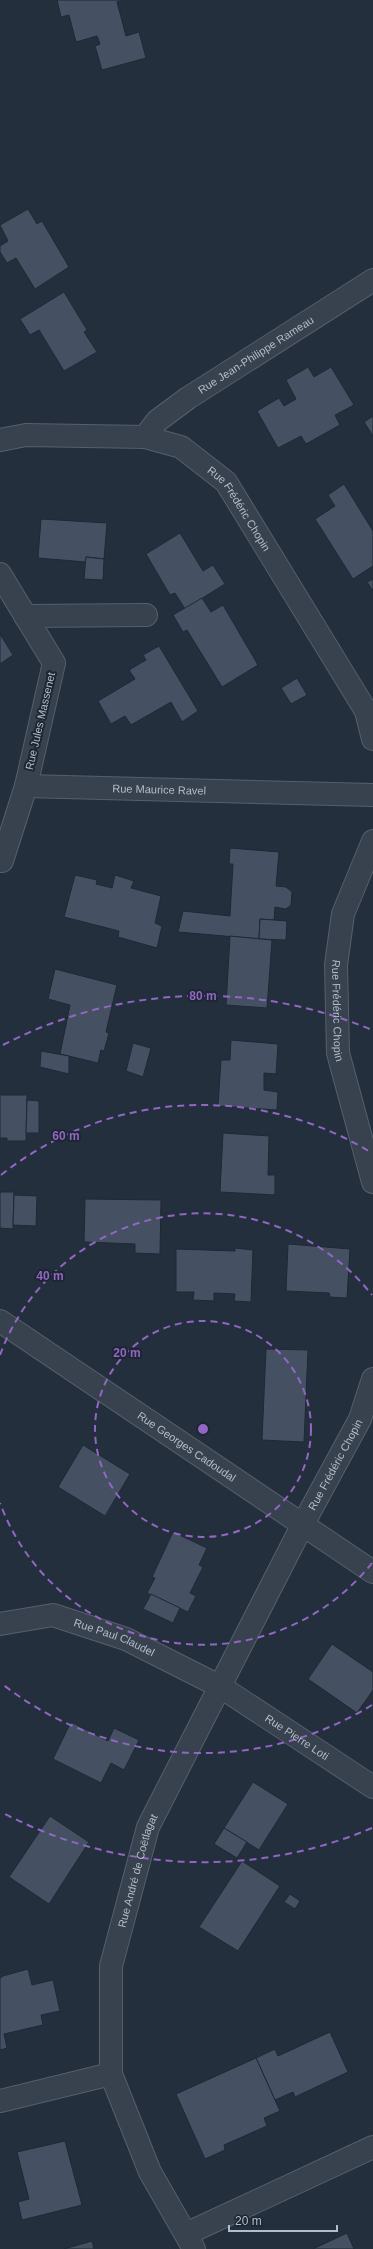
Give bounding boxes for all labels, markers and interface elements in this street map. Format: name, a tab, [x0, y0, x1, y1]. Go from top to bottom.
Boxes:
street label: Rue Jean-Philippe Rameau	[196, 313, 316, 396]
street label: Rue Frédéric Chopin	[205, 464, 273, 553]
street label: Rue Jules Massenet	[23, 671, 57, 771]
street label: Rue Maurice Ravel	[112, 782, 206, 797]
street label: Rue Frédéric Chopin	[330, 959, 346, 1063]
text: 80 m	[189, 989, 217, 1003]
text: 60 m	[52, 1129, 80, 1143]
text: 40 m	[36, 1269, 64, 1283]
text: 20 m	[113, 1346, 141, 1360]
street label: Rue Georges Cadoudal	[135, 1409, 238, 1484]
street label: Rue Frédéric Chopin	[306, 1417, 365, 1512]
centre of rings	[196, 1422, 210, 1436]
street label: Rue Paul Claudel	[72, 1616, 157, 1658]
street label: Rue Pierre Loti	[263, 1712, 331, 1762]
street label: Rue André de Coëtlagat	[116, 1812, 160, 1929]
scale bar	[229, 2207, 337, 2233]
text: 20 m	[235, 2214, 262, 2228]

